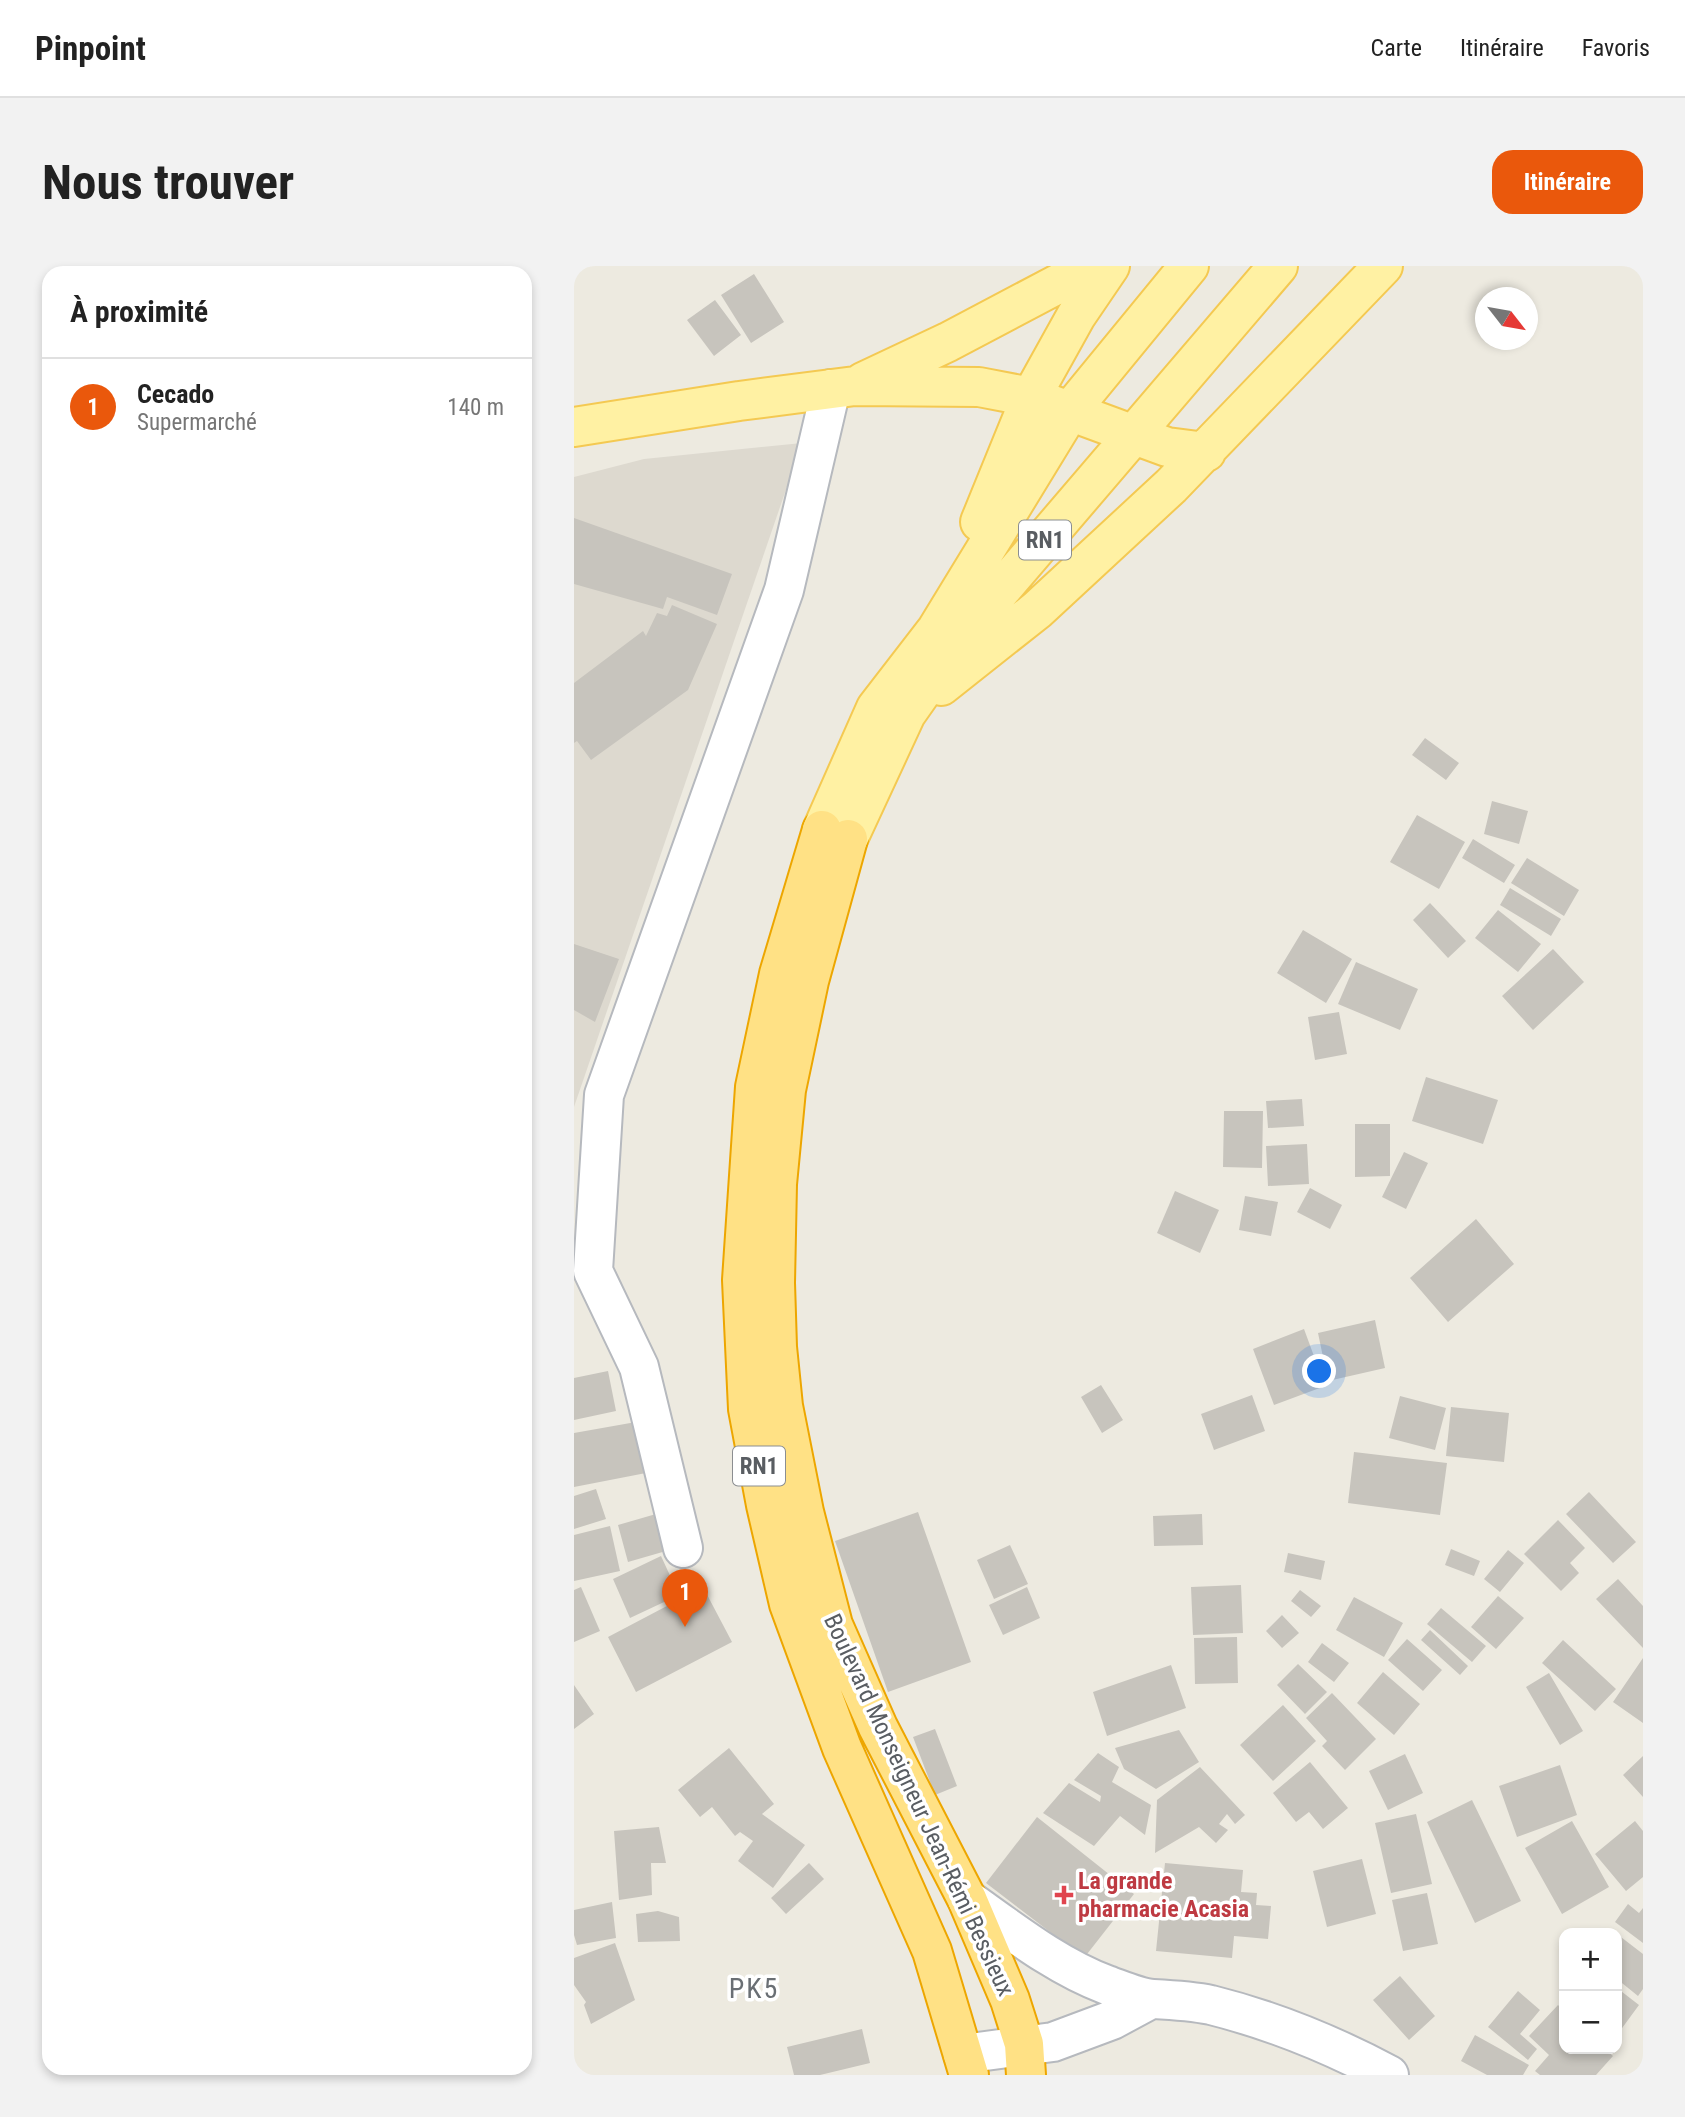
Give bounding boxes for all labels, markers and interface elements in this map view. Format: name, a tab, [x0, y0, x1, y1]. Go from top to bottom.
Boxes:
text: Pinpoint	[35, 29, 146, 68]
text: Carte	[1371, 34, 1422, 62]
text: Itinéraire	[1460, 34, 1544, 62]
text: Favoris	[1582, 34, 1650, 62]
button: Itinéraire	[1492, 150, 1643, 214]
text: Nous trouver	[42, 154, 294, 211]
north arrow	[1475, 287, 1538, 350]
text: À proximité	[70, 294, 208, 329]
text: Cecado	[137, 379, 214, 409]
text: 1	[87, 394, 99, 421]
text: 140 m	[447, 394, 504, 421]
text: Supermarché	[137, 409, 257, 436]
road number: RN1	[1019, 521, 1071, 560]
your location	[1302, 1354, 1336, 1388]
road number: RN1	[733, 1446, 785, 1485]
pin: 1	[662, 1569, 708, 1627]
street label: Boulevard Monseigneur Jean-Rémi Bessieux	[818, 1610, 1020, 2000]
place label: La grande pharmacie Acasia	[1078, 1867, 1249, 1923]
marker: La grande pharmacie Acasia	[1056, 1887, 1072, 1903]
map controls	[1559, 1928, 1622, 2054]
button: +	[1559, 1928, 1622, 1991]
district label: PK5	[729, 1972, 779, 2005]
button: −	[1559, 1991, 1622, 2054]

